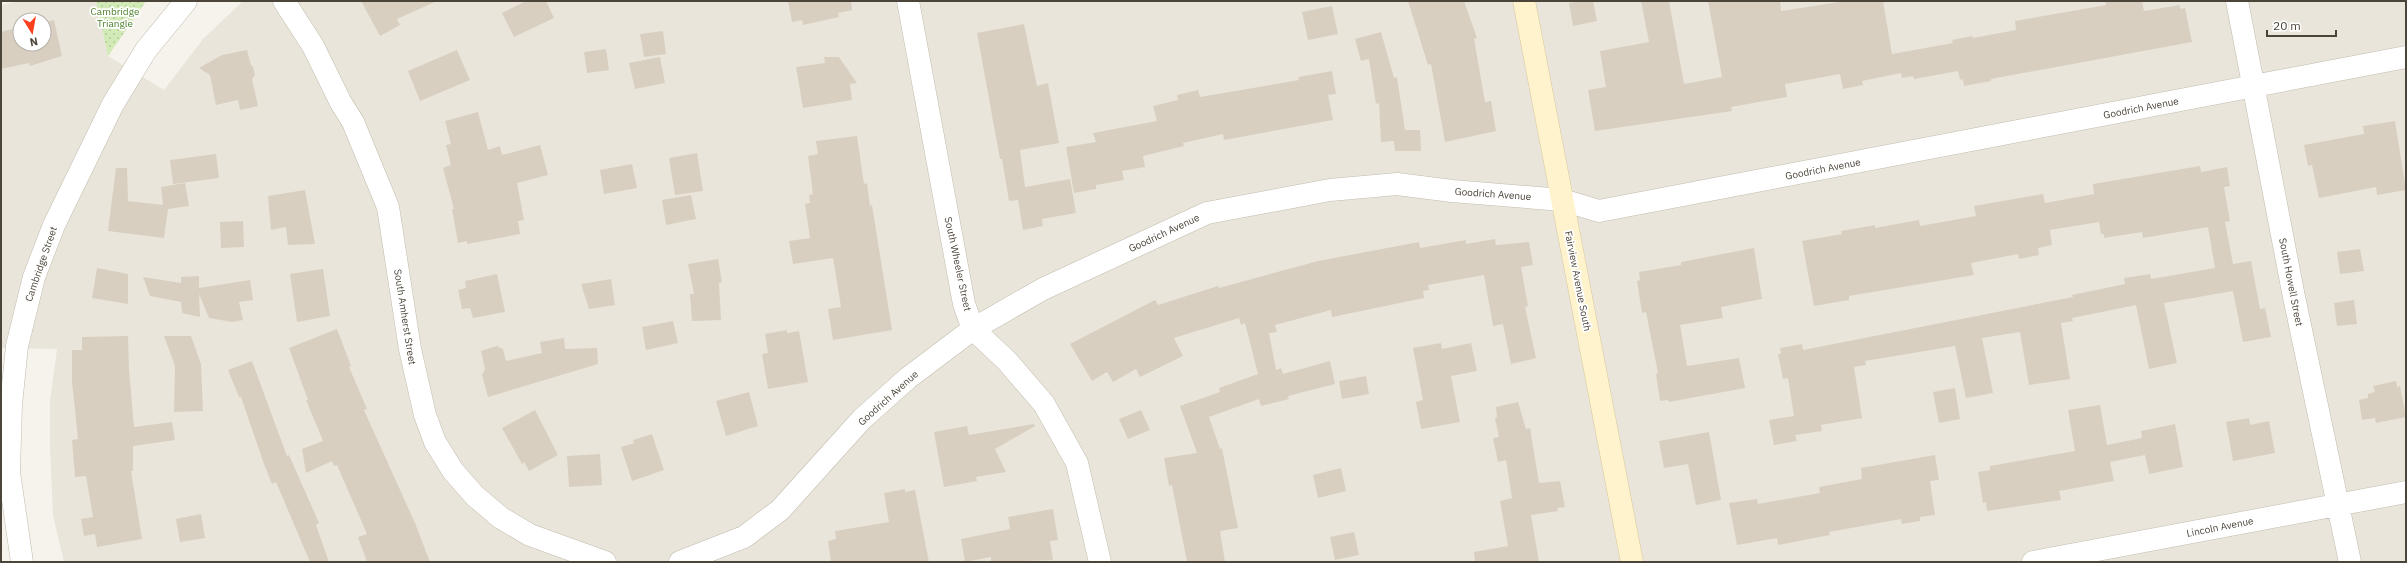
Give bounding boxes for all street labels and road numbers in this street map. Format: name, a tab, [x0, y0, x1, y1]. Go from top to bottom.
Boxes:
street label: Goodrich Avenue	[2102, 94, 2180, 122]
street label: Goodrich Avenue	[1784, 155, 1862, 183]
street label: Goodrich Avenue	[1454, 185, 1532, 203]
street label: Goodrich Avenue	[1127, 211, 1202, 255]
street label: South Wheeler Street	[942, 216, 974, 313]
street label: Cambridge Street	[22, 224, 60, 303]
street label: Fairview Avenue South	[1562, 230, 1594, 332]
street label: South Howell Street	[2276, 237, 2306, 328]
street label: South Amherst Street	[391, 268, 419, 366]
street label: Goodrich Avenue	[855, 367, 921, 428]
street label: Lincoln Avenue	[2185, 514, 2255, 540]

